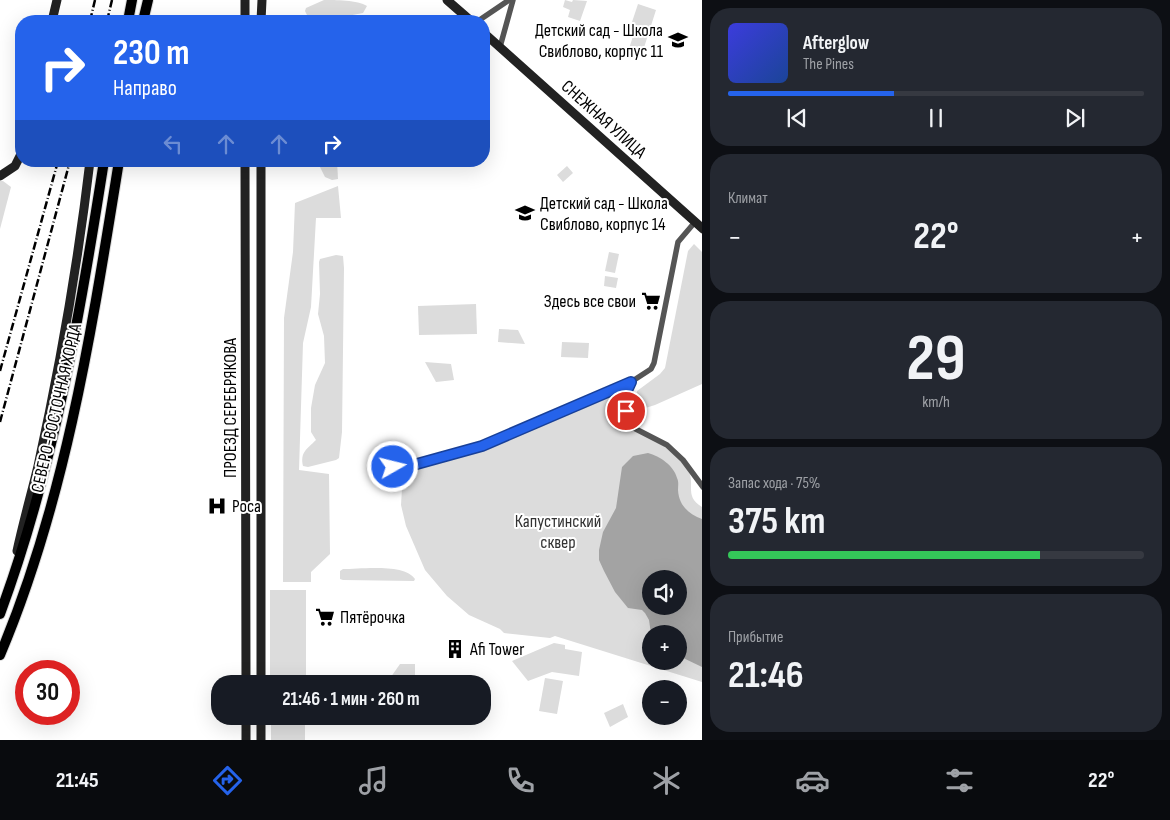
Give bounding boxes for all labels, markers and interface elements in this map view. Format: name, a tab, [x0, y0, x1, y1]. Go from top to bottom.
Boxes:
place label: Детский сад - Школа Свиблово, корпус 11	[535, 20, 664, 62]
school or university icon: Детский сад - Школа Свиблово, корпус 11	[667, 29, 689, 51]
text: 230 m	[113, 32, 189, 75]
text: Afterglow	[803, 32, 869, 55]
icon: right	[30, 35, 95, 100]
text: The Pines	[803, 55, 854, 74]
text: Направо	[113, 75, 177, 102]
street label: СНЕЖНАЯ УЛИЦА	[557, 76, 651, 163]
icon: previous	[783, 104, 811, 132]
icon: pause	[922, 104, 950, 132]
icon: next	[1061, 104, 1089, 132]
icon: left	[159, 130, 187, 158]
icon: ahead	[212, 130, 240, 158]
icon: ahead	[265, 130, 293, 158]
icon: right	[318, 130, 346, 158]
text: Климат	[728, 189, 768, 208]
place label: Детский сад - Школа Свиблово, корпус 14	[540, 193, 668, 235]
school or university icon: Детский сад - Школа Свиблово, корпус 14	[514, 202, 536, 224]
text: 22°	[913, 214, 959, 259]
text: −	[728, 221, 742, 254]
text: +	[1130, 221, 1144, 254]
supermarket icon: Здесь все свои	[640, 290, 662, 312]
place label: Здесь все свои	[544, 291, 636, 312]
street label: СЕВЕРО-ВОСТОЧНАЯ ХОРДА	[27, 321, 86, 495]
text: 29	[906, 321, 966, 399]
street label: ПРОЕЗД СЕРЕБРЯКОВА	[220, 338, 241, 478]
pin	[605, 390, 647, 432]
text: km/h	[922, 393, 950, 412]
icon: arrive	[612, 397, 640, 425]
position arrow	[366, 440, 418, 492]
text: Запас хода · 75%	[728, 474, 820, 493]
hospital icon: Роса	[206, 495, 228, 517]
place label: Роса	[232, 496, 261, 517]
text: 375 km	[728, 499, 825, 544]
park label: Капустинский сквер	[515, 511, 601, 553]
map controls	[642, 570, 687, 725]
button: sound	[642, 570, 687, 615]
supermarket icon: Пятёрочка	[314, 606, 336, 628]
place label: Пятёрочка	[340, 607, 405, 628]
button: +	[642, 625, 687, 670]
text: Прибытие	[728, 628, 783, 647]
building icon: Afi Tower	[444, 638, 466, 660]
place label: Afi Tower	[469, 639, 524, 660]
text: 21:46	[728, 653, 804, 698]
speed limit sign: 30	[15, 660, 80, 725]
button: −	[642, 680, 687, 725]
text: 21:46 · 1 мин · 260 m	[282, 688, 420, 711]
icon: directions	[210, 763, 245, 798]
icon: music	[356, 763, 391, 798]
icon: phone	[503, 763, 538, 798]
icon: climate	[649, 763, 684, 798]
icon: car	[795, 763, 830, 798]
icon: filters	[942, 763, 977, 798]
text: 21:45	[56, 767, 99, 794]
text: 22°	[1088, 767, 1114, 794]

